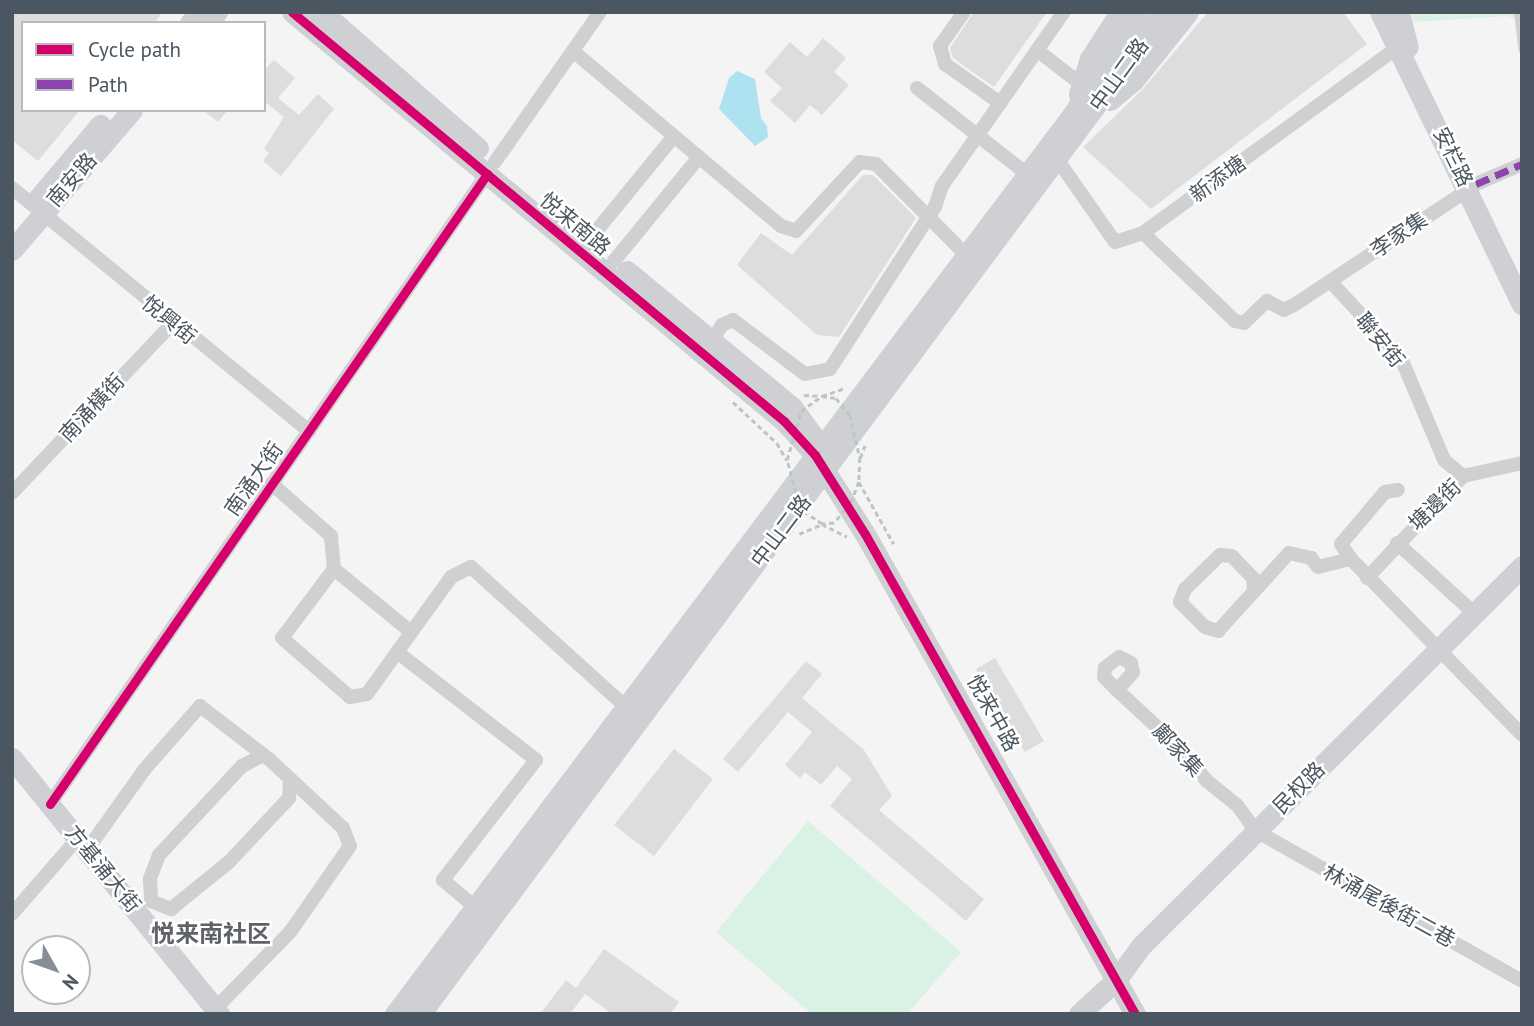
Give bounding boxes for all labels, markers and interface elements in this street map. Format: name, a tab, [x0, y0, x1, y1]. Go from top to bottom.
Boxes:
legend	[21, 21, 266, 112]
street label: 中山二路	[1084, 34, 1154, 116]
text: Cycle path	[88, 36, 181, 63]
text: Path	[88, 71, 128, 98]
street label: 安栏路	[1428, 123, 1478, 191]
street label: 南安路	[42, 148, 102, 212]
street label: 新添塘	[1185, 150, 1251, 208]
street label: 悦来南路	[535, 187, 615, 261]
street label: 李家集	[1366, 207, 1432, 263]
street label: 悅興街	[137, 290, 201, 350]
street label: 聯安街	[1350, 308, 1410, 372]
street label: 南涌橫街	[54, 369, 130, 447]
street label: 南涌大街	[220, 437, 288, 521]
street label: 塘邊街	[1404, 474, 1466, 536]
street label: 中山二路	[746, 490, 816, 572]
street label: 悦来中路	[962, 670, 1024, 756]
street label: 鄺家集	[1147, 718, 1209, 782]
street label: 民权路	[1268, 757, 1330, 819]
street label: 方基涌大街	[60, 820, 146, 918]
street label: 林涌尾後街二巷	[1319, 859, 1459, 953]
district label: 悦来南社区	[151, 920, 271, 948]
north arrow	[21, 935, 91, 1005]
text: N	[57, 970, 84, 995]

